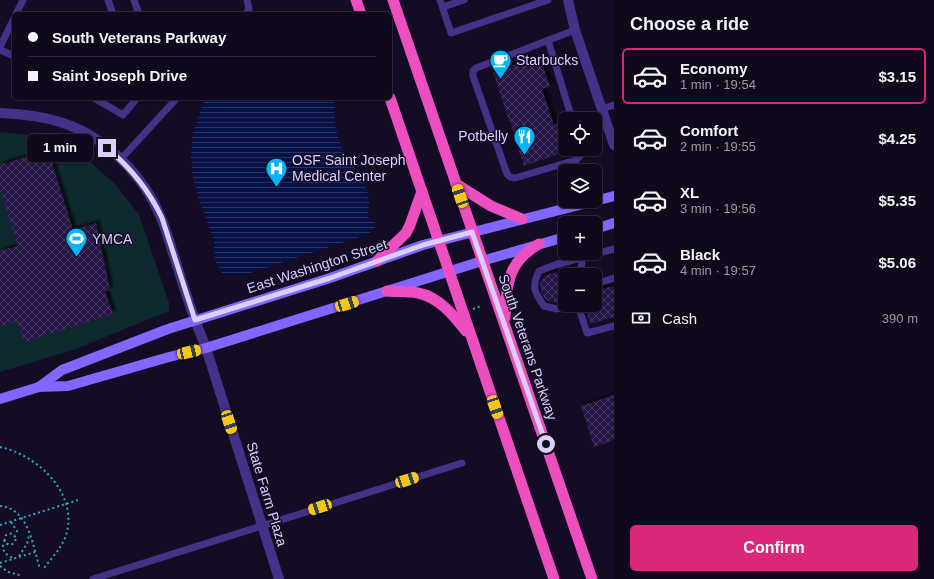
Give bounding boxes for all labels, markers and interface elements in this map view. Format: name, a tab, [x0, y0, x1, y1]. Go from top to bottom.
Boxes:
text: Choose a ride	[630, 14, 749, 34]
text: South Veterans Parkway	[52, 29, 226, 46]
cafe icon: Starbucks	[487, 47, 513, 80]
place label: Starbucks	[516, 52, 578, 68]
icon: car	[632, 58, 668, 94]
text: Economy	[680, 60, 748, 77]
text: Saint Joseph Drive	[52, 67, 187, 84]
text: $3.15	[878, 68, 916, 85]
text: 1 min · 19:54	[680, 77, 756, 92]
map controls	[558, 112, 602, 312]
button: locate	[558, 112, 602, 156]
icon: car	[632, 120, 668, 156]
text: Comfort	[680, 122, 738, 139]
restaurant icon: Potbelly	[511, 123, 537, 156]
place label: Potbelly	[458, 128, 508, 144]
text: $4.25	[878, 130, 916, 147]
callout: 1 min	[27, 134, 93, 162]
route end	[98, 139, 116, 157]
text: 2 min · 19:55	[680, 139, 756, 154]
text: 1 min	[43, 140, 77, 155]
place label: OSF Saint Joseph Medical Center	[292, 152, 406, 184]
hospital icon: OSF Saint Joseph Medical Center	[264, 155, 290, 188]
button: layers	[558, 164, 602, 208]
icon: car	[632, 182, 668, 218]
car	[450, 183, 470, 209]
text: XL	[680, 184, 699, 201]
text: $5.35	[878, 192, 916, 209]
text: 3 min · 19:56	[680, 201, 756, 216]
button: +	[558, 216, 602, 260]
sports icon: YMCA	[64, 226, 90, 259]
place label: YMCA	[92, 231, 133, 247]
street label: East Washington Street	[245, 236, 389, 296]
icon: car	[632, 244, 668, 280]
text: Black	[680, 246, 720, 263]
text: $5.06	[878, 254, 916, 271]
text: 4 min · 19:57	[680, 263, 756, 278]
button: −	[558, 268, 602, 312]
street label: South Veterans Parkway	[495, 272, 561, 422]
car	[334, 295, 360, 313]
icon: cash	[630, 307, 652, 329]
text: Cash	[662, 310, 697, 327]
text: 390 m	[882, 311, 918, 326]
car	[176, 343, 202, 361]
car	[485, 394, 505, 420]
car	[220, 409, 238, 435]
route start	[537, 435, 555, 453]
street label: State Farm Plaza	[244, 440, 291, 548]
car	[394, 471, 420, 489]
car	[307, 498, 333, 516]
button: Confirm	[630, 525, 918, 571]

